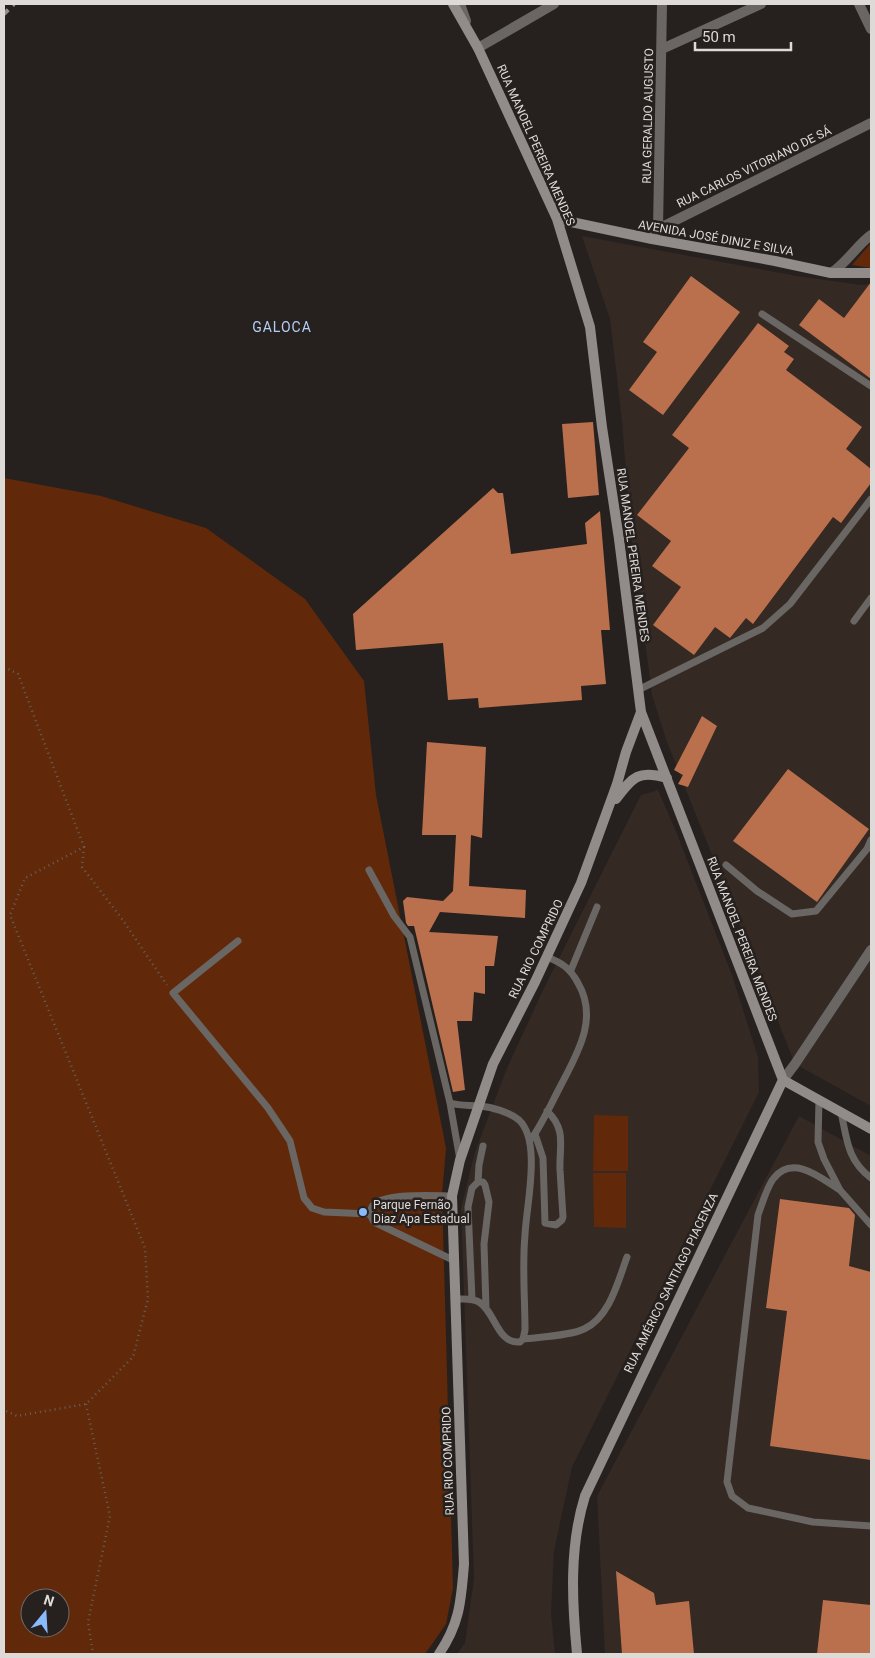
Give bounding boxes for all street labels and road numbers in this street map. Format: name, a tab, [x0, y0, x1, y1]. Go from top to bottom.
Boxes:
street label: RUA GERALDO AUGUSTO	[640, 48, 656, 184]
street label: RUA MANOEL PEREIRA MENDES	[494, 62, 578, 228]
street label: RUA CARLOS VITORIANO DE SÁ	[674, 122, 834, 211]
street label: AVENIDA JOSÉ DINIZ E SILVA	[637, 216, 795, 259]
street label: RUA MANOEL PEREIRA MENDES	[614, 467, 652, 643]
street label: RUA MANOEL PEREIRA MENDES	[704, 855, 780, 1023]
street label: RUA RIO COMPRIDO	[506, 897, 566, 1001]
street label: RUA AMÉRICO SANTIAGO PIACENZA	[620, 1190, 721, 1375]
street label: RUA RIO COMPRIDO	[439, 1406, 457, 1516]

